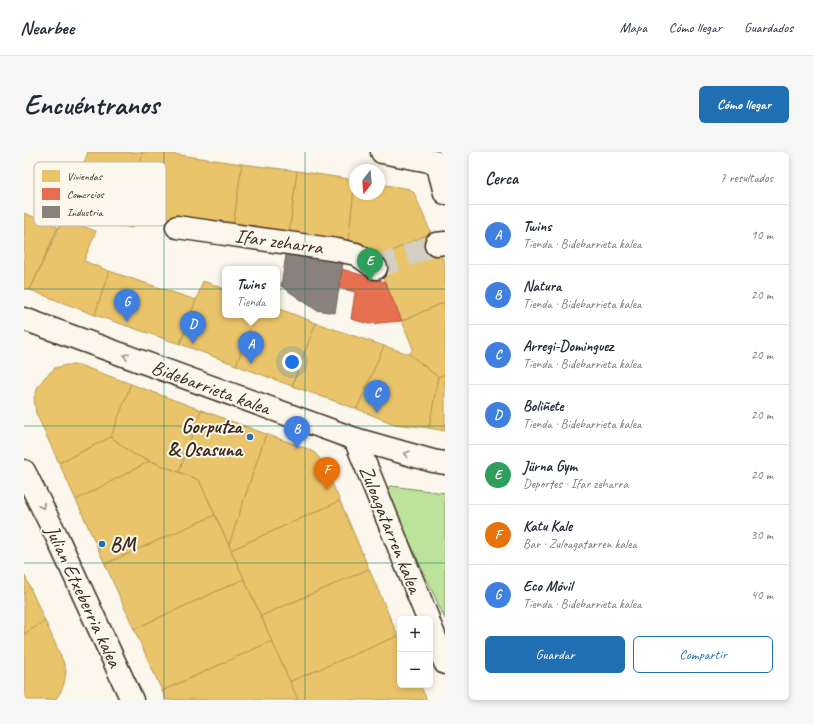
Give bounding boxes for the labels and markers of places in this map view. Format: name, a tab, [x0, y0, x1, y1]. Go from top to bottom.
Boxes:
pin: E	[357, 248, 383, 281]
pin: G	[114, 289, 140, 322]
pin: D	[180, 311, 206, 344]
pin: A	[238, 331, 264, 364]
pin: C	[364, 380, 390, 413]
place label: Gorputza & Osasuna	[168, 414, 244, 462]
pin: B	[284, 416, 310, 449]
marker: Gorputza & Osasuna	[245, 432, 255, 442]
pin: F	[314, 457, 340, 490]
place label: BM	[110, 532, 136, 557]
marker: BM	[97, 539, 107, 549]

